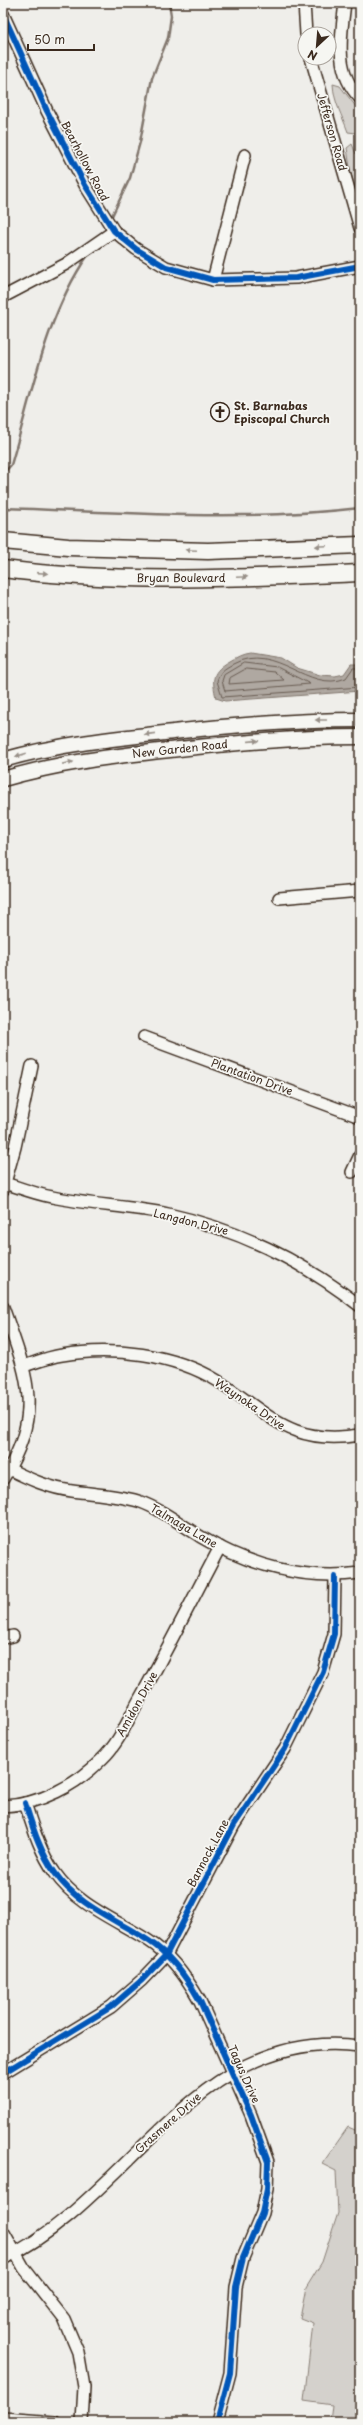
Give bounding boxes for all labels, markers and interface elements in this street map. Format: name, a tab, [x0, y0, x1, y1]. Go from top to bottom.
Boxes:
scale bar	[28, 26, 94, 52]
north arrow	[297, 26, 337, 66]
text: 50 m	[34, 30, 65, 48]
text: N	[304, 46, 320, 65]
street label: Jefferson Road	[313, 91, 352, 173]
street label: Bearhollow Road	[57, 118, 114, 204]
place label: St. Barnabas Episcopal Church	[234, 397, 330, 427]
church icon: St. Barnabas Episcopal Church	[209, 401, 231, 423]
one-way arrow	[315, 543, 327, 550]
one-way arrow	[184, 547, 197, 553]
one-way arrow	[36, 569, 48, 576]
street label: Bryan Boulevard	[137, 569, 226, 586]
one-way arrow	[236, 574, 248, 581]
one-way arrow	[314, 717, 327, 723]
one-way arrow	[144, 731, 156, 737]
street label: New Garden Road	[131, 735, 229, 762]
one-way arrow	[247, 738, 259, 745]
one-way arrow	[15, 752, 27, 758]
one-way arrow	[62, 760, 74, 766]
street label: Plantation Drive	[209, 1054, 296, 1099]
street label: Langdon Drive	[152, 1204, 231, 1239]
street label: Waynoka Drive	[212, 1374, 289, 1434]
street label: Talmaga Lane	[147, 1499, 221, 1552]
street label: Amidon Drive	[112, 1668, 162, 1739]
street label: Bannock Lane	[182, 1816, 233, 1890]
street label: Tagus Drive	[224, 2042, 265, 2106]
street label: Grasmere Drive	[131, 2088, 205, 2157]

